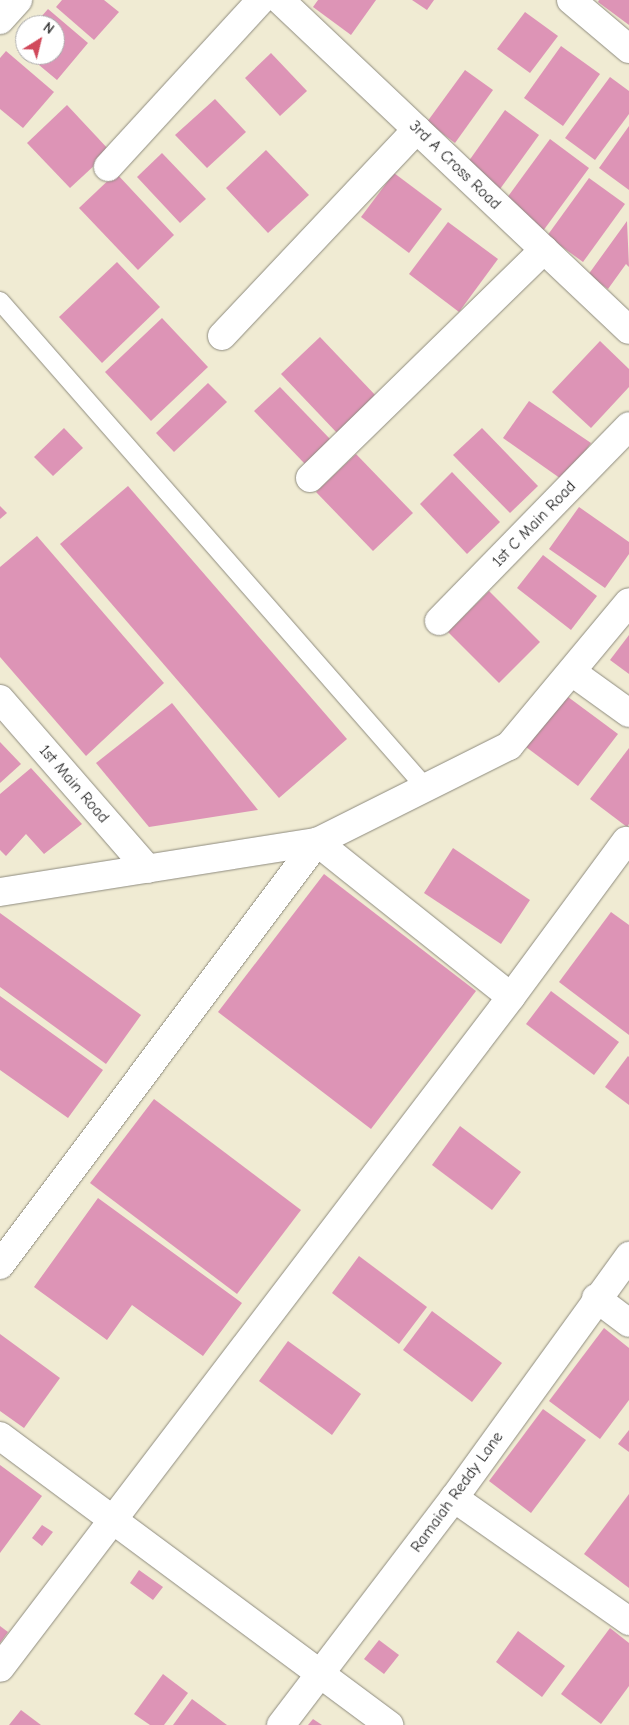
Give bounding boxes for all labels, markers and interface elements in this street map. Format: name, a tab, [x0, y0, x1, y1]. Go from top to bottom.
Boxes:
north arrow	[15, 15, 65, 65]
text: N	[40, 19, 57, 38]
street label: 3rd A Cross Road	[405, 116, 505, 214]
street label: 1st C Main Road	[488, 477, 580, 571]
street label: 1st Main Road	[35, 741, 113, 827]
street label: Ramaiah Reddy Lane	[407, 1428, 507, 1556]

